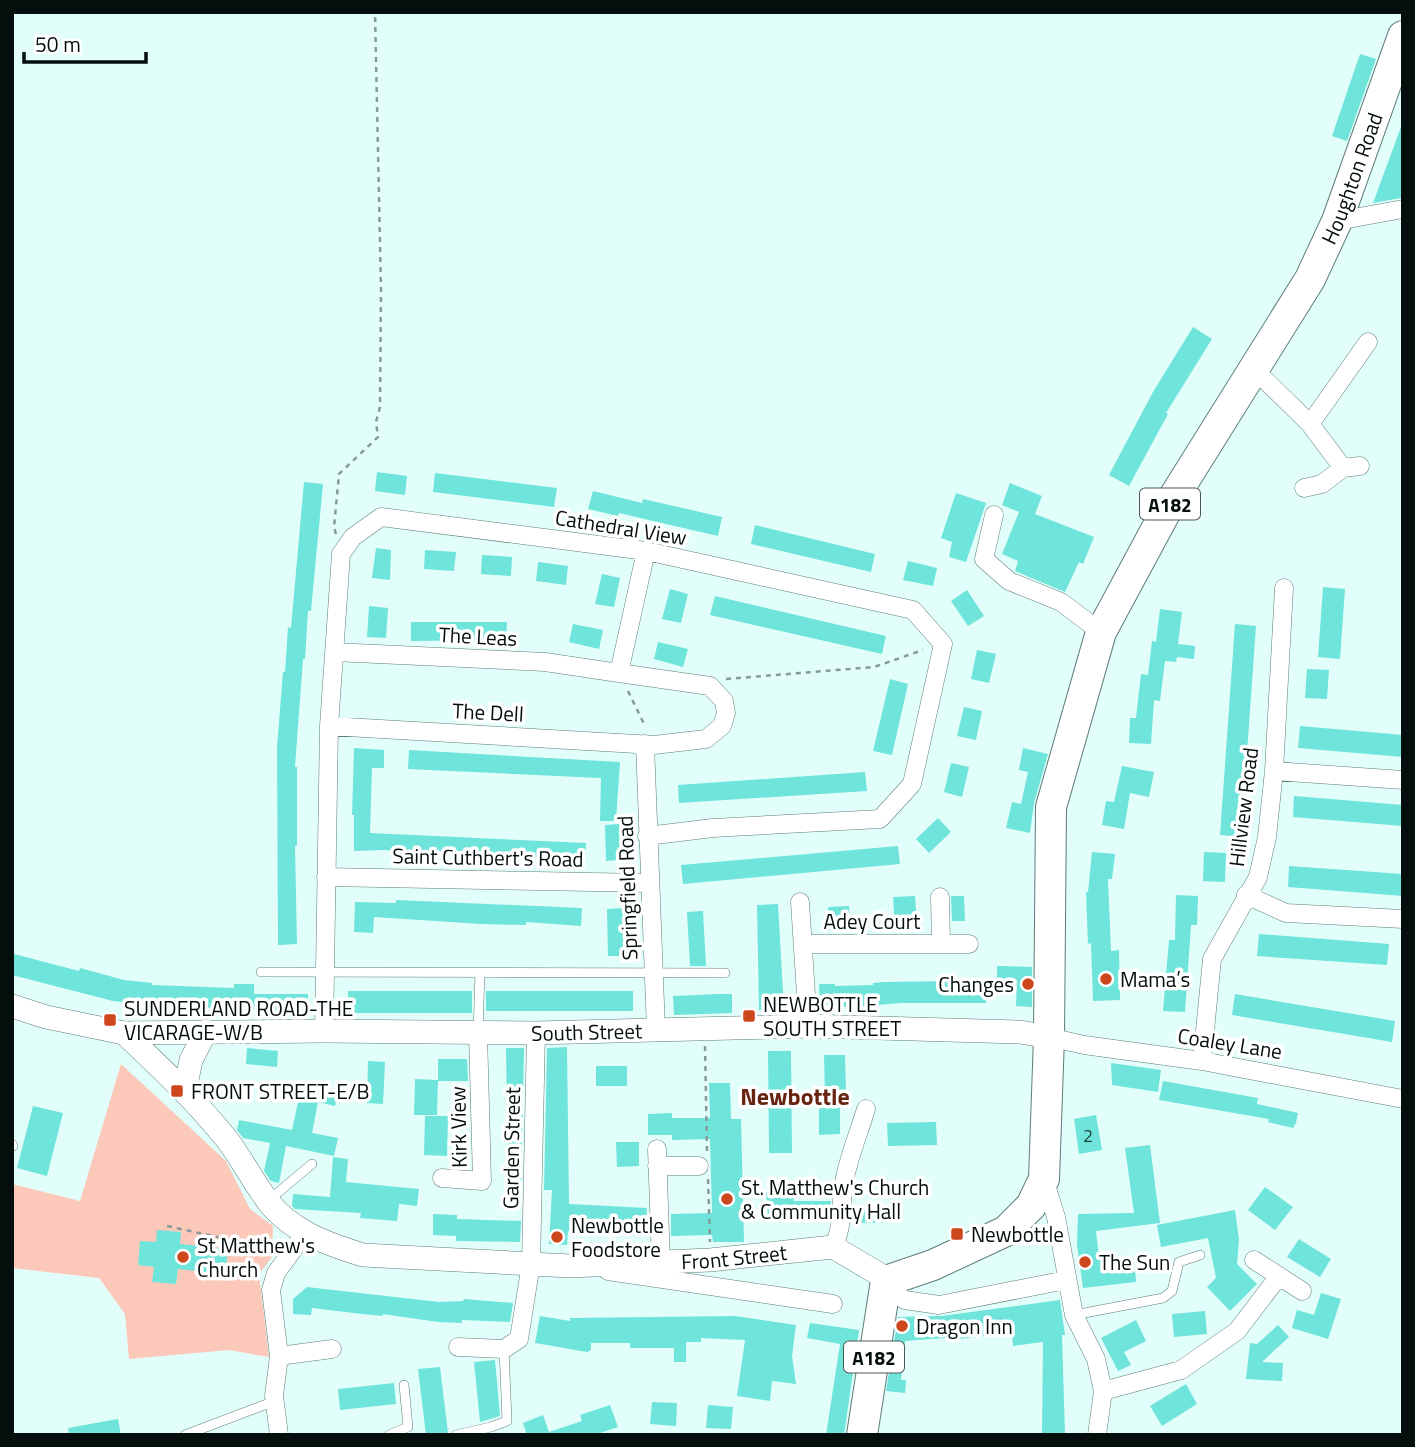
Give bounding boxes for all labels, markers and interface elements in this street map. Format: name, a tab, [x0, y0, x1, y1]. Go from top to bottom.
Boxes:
scale bar	[24, 21, 147, 65]
text: 50 m	[35, 28, 81, 60]
street label: Houghton Road	[1312, 108, 1391, 249]
road number: A182	[1140, 489, 1200, 520]
street label: Cathedral View	[553, 501, 689, 553]
street label: The Leas	[438, 618, 518, 654]
street label: The Dell	[452, 694, 524, 730]
street label: Hillview Road	[1220, 746, 1266, 868]
street label: Springfield Road	[608, 815, 646, 961]
street label: Saint Cuthbert's Road	[392, 839, 584, 875]
street label: Adey Court	[824, 905, 921, 937]
place label: Mama’s	[1120, 963, 1190, 995]
place label: Changes	[938, 968, 1014, 1000]
marker: Mama’s	[1098, 971, 1114, 987]
marker: Changes	[1020, 976, 1036, 992]
place label: NEWBOTTLE SOUTH STREET	[763, 988, 901, 1044]
place label: SUNDERLAND ROAD-THE VICARAGE-W/B	[124, 992, 353, 1048]
marker: NEWBOTTLE SOUTH STREET	[741, 1008, 757, 1024]
marker: SUNDERLAND ROAD-THE VICARAGE-W/B	[102, 1012, 118, 1028]
street label: South Street	[531, 1014, 643, 1049]
street label: Coaley Lane	[1175, 1019, 1285, 1067]
place label: FRONT STREET-E/B	[191, 1075, 369, 1107]
district label: Newbottle	[740, 1078, 850, 1114]
marker: FRONT STREET-E/B	[169, 1083, 185, 1099]
street label: Kirk View	[441, 1086, 475, 1168]
street label: Garden Street	[494, 1086, 528, 1209]
house number: 2	[1083, 1122, 1093, 1149]
place label: St. Matthew's Church & Community Hall	[741, 1171, 929, 1227]
marker: St. Matthew's Church & Community Hall	[719, 1191, 735, 1207]
place label: Newbottle Foodstore	[571, 1209, 664, 1265]
place label: Newbottle	[971, 1218, 1064, 1250]
marker: Newbottle	[949, 1226, 965, 1242]
place label: St Matthew's Church	[197, 1229, 315, 1285]
marker: Newbottle Foodstore	[549, 1229, 565, 1245]
street label: Front Street	[680, 1236, 789, 1277]
place label: The Sun	[1099, 1246, 1170, 1278]
marker: St Matthew's Church	[175, 1249, 191, 1265]
marker: The Sun	[1077, 1254, 1093, 1270]
place label: Dragon Inn	[916, 1310, 1013, 1342]
marker: Dragon Inn	[894, 1318, 910, 1334]
road number: A182	[844, 1342, 904, 1372]

